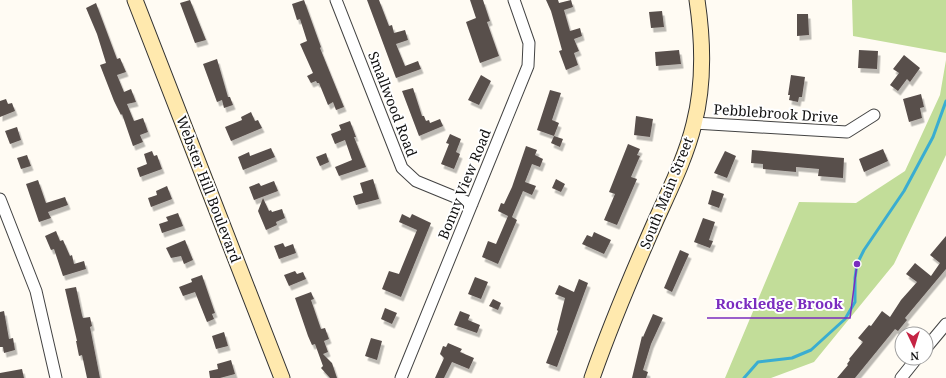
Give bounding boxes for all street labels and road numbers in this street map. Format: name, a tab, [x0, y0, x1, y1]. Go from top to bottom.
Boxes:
street label: Smallwood Road	[364, 48, 422, 160]
street label: Pebblebrook Drive	[713, 99, 839, 127]
street label: Webster Hill Boulevard	[172, 113, 246, 266]
street label: Bonny View Road	[433, 126, 495, 242]
street label: South Main Street	[635, 134, 697, 252]

